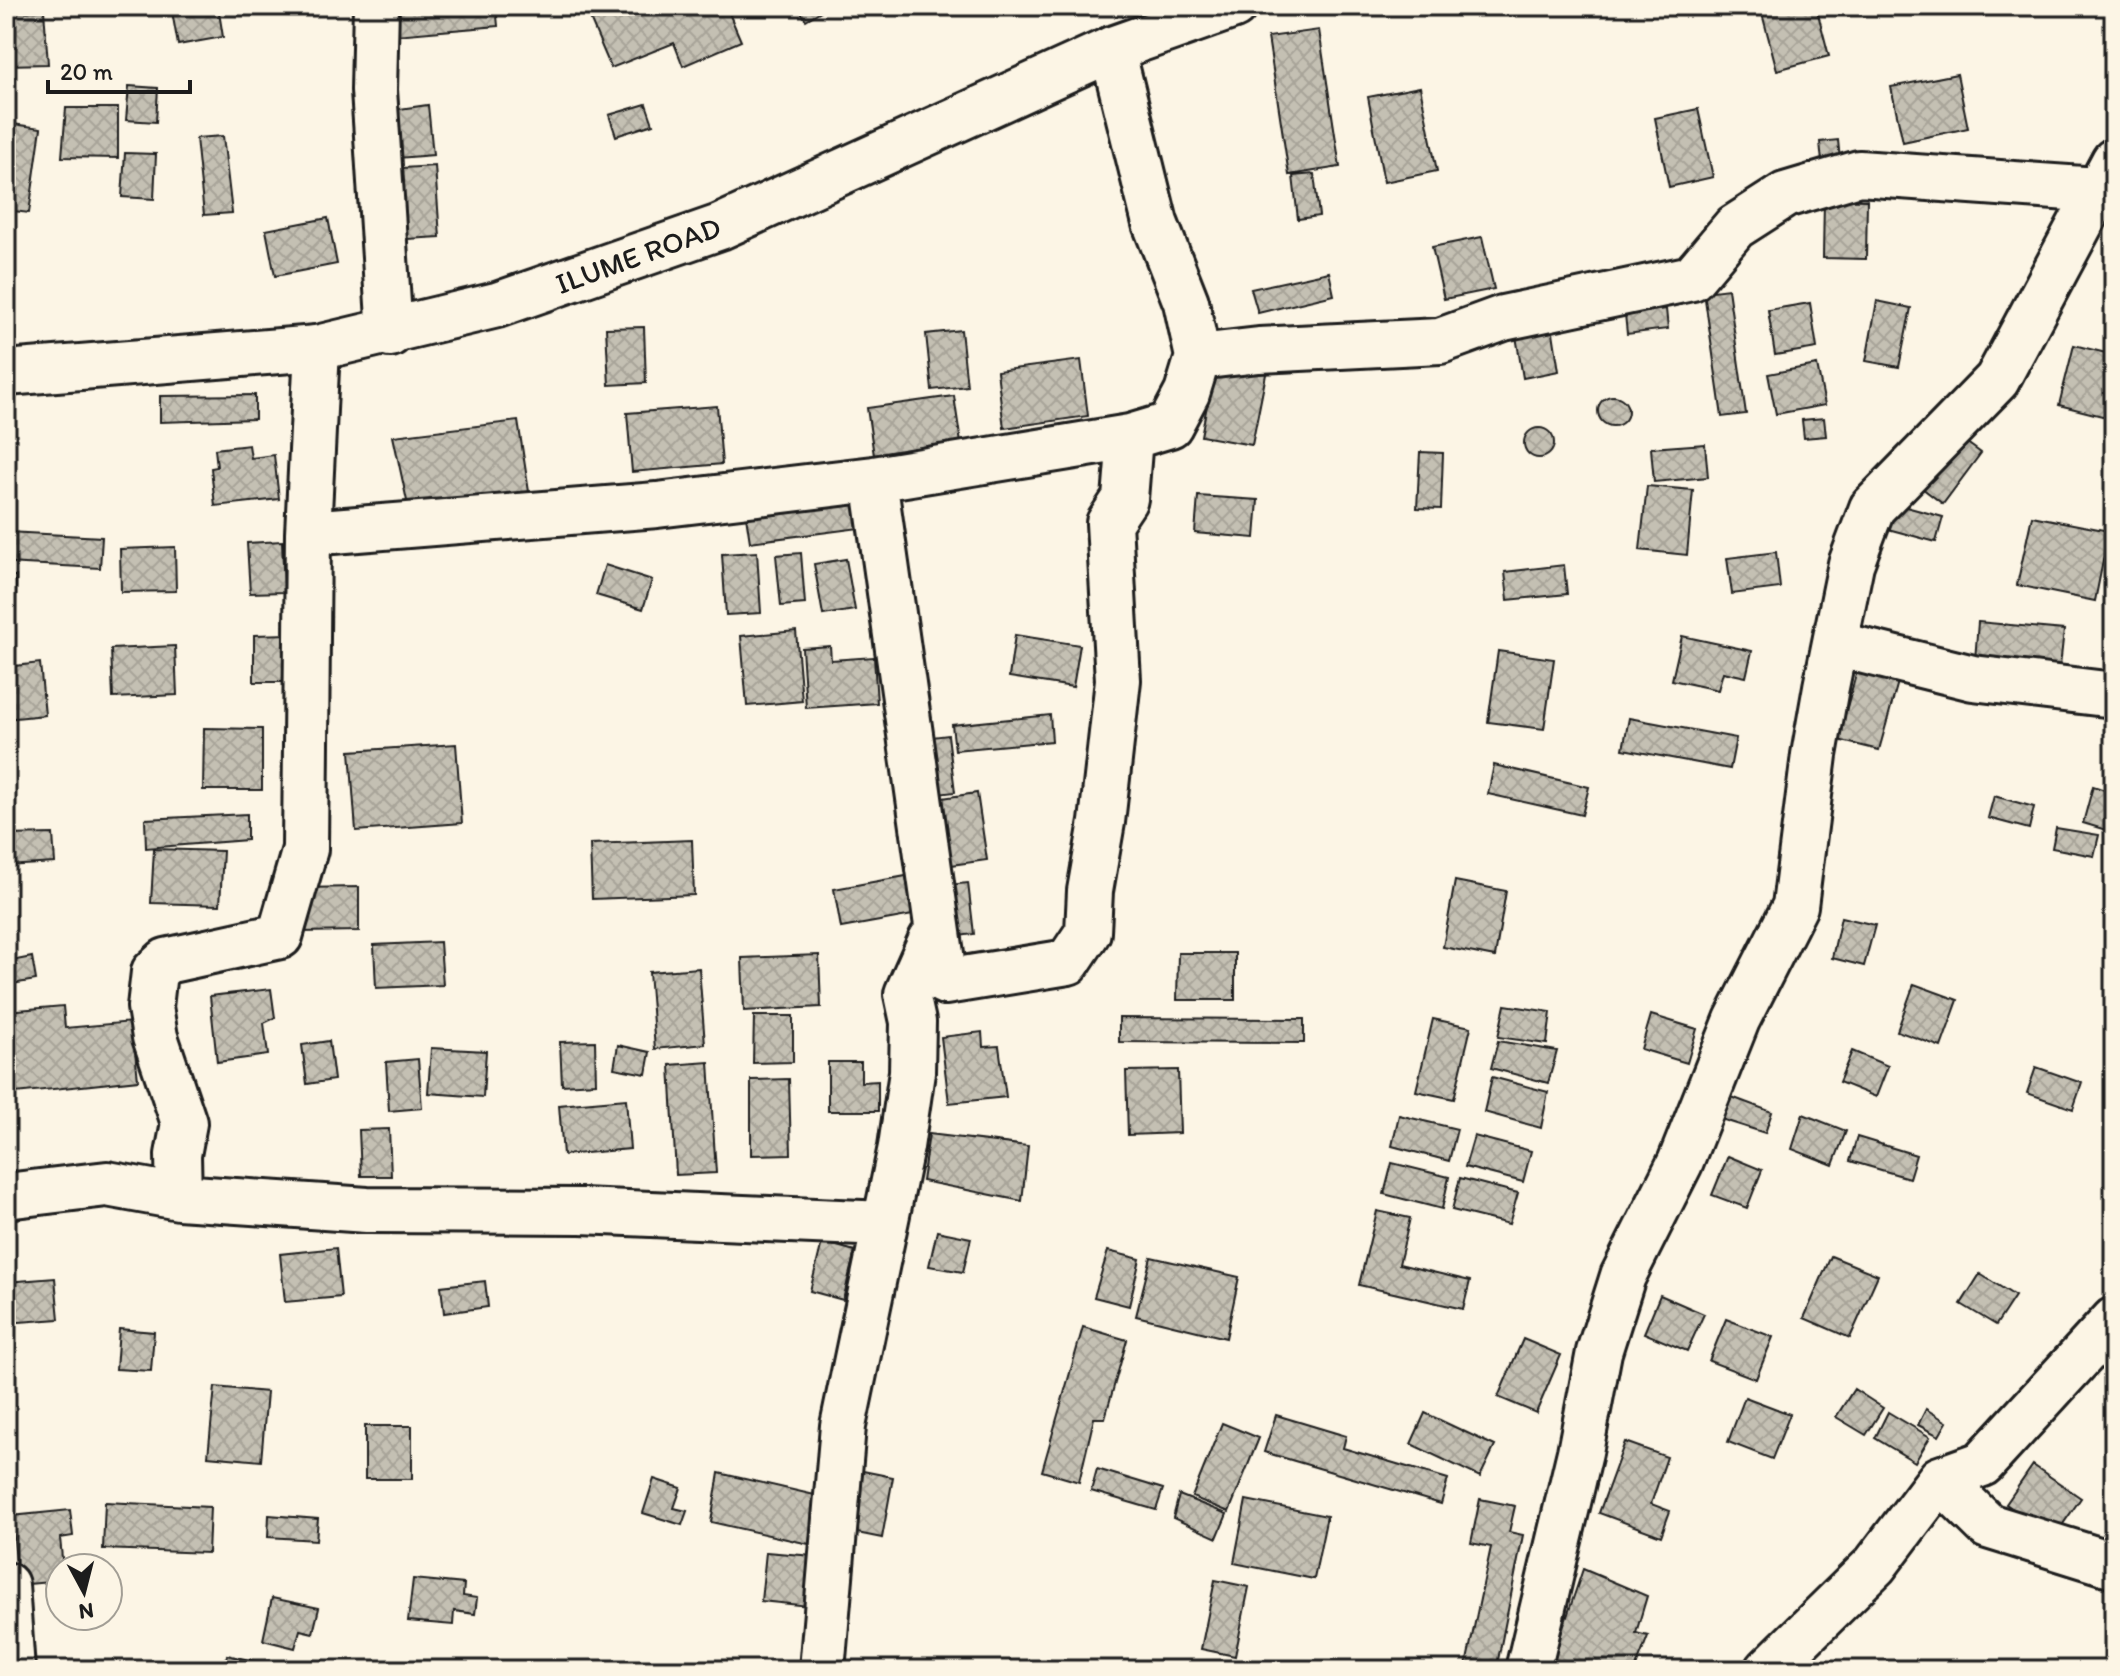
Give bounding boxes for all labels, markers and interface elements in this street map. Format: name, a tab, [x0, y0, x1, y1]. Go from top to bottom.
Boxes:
scale bar	[48, 44, 190, 94]
text: 20 m	[60, 57, 113, 86]
street label: ILUME ROAD	[550, 208, 726, 302]
north arrow	[44, 1552, 124, 1632]
text: N	[77, 1597, 95, 1626]

